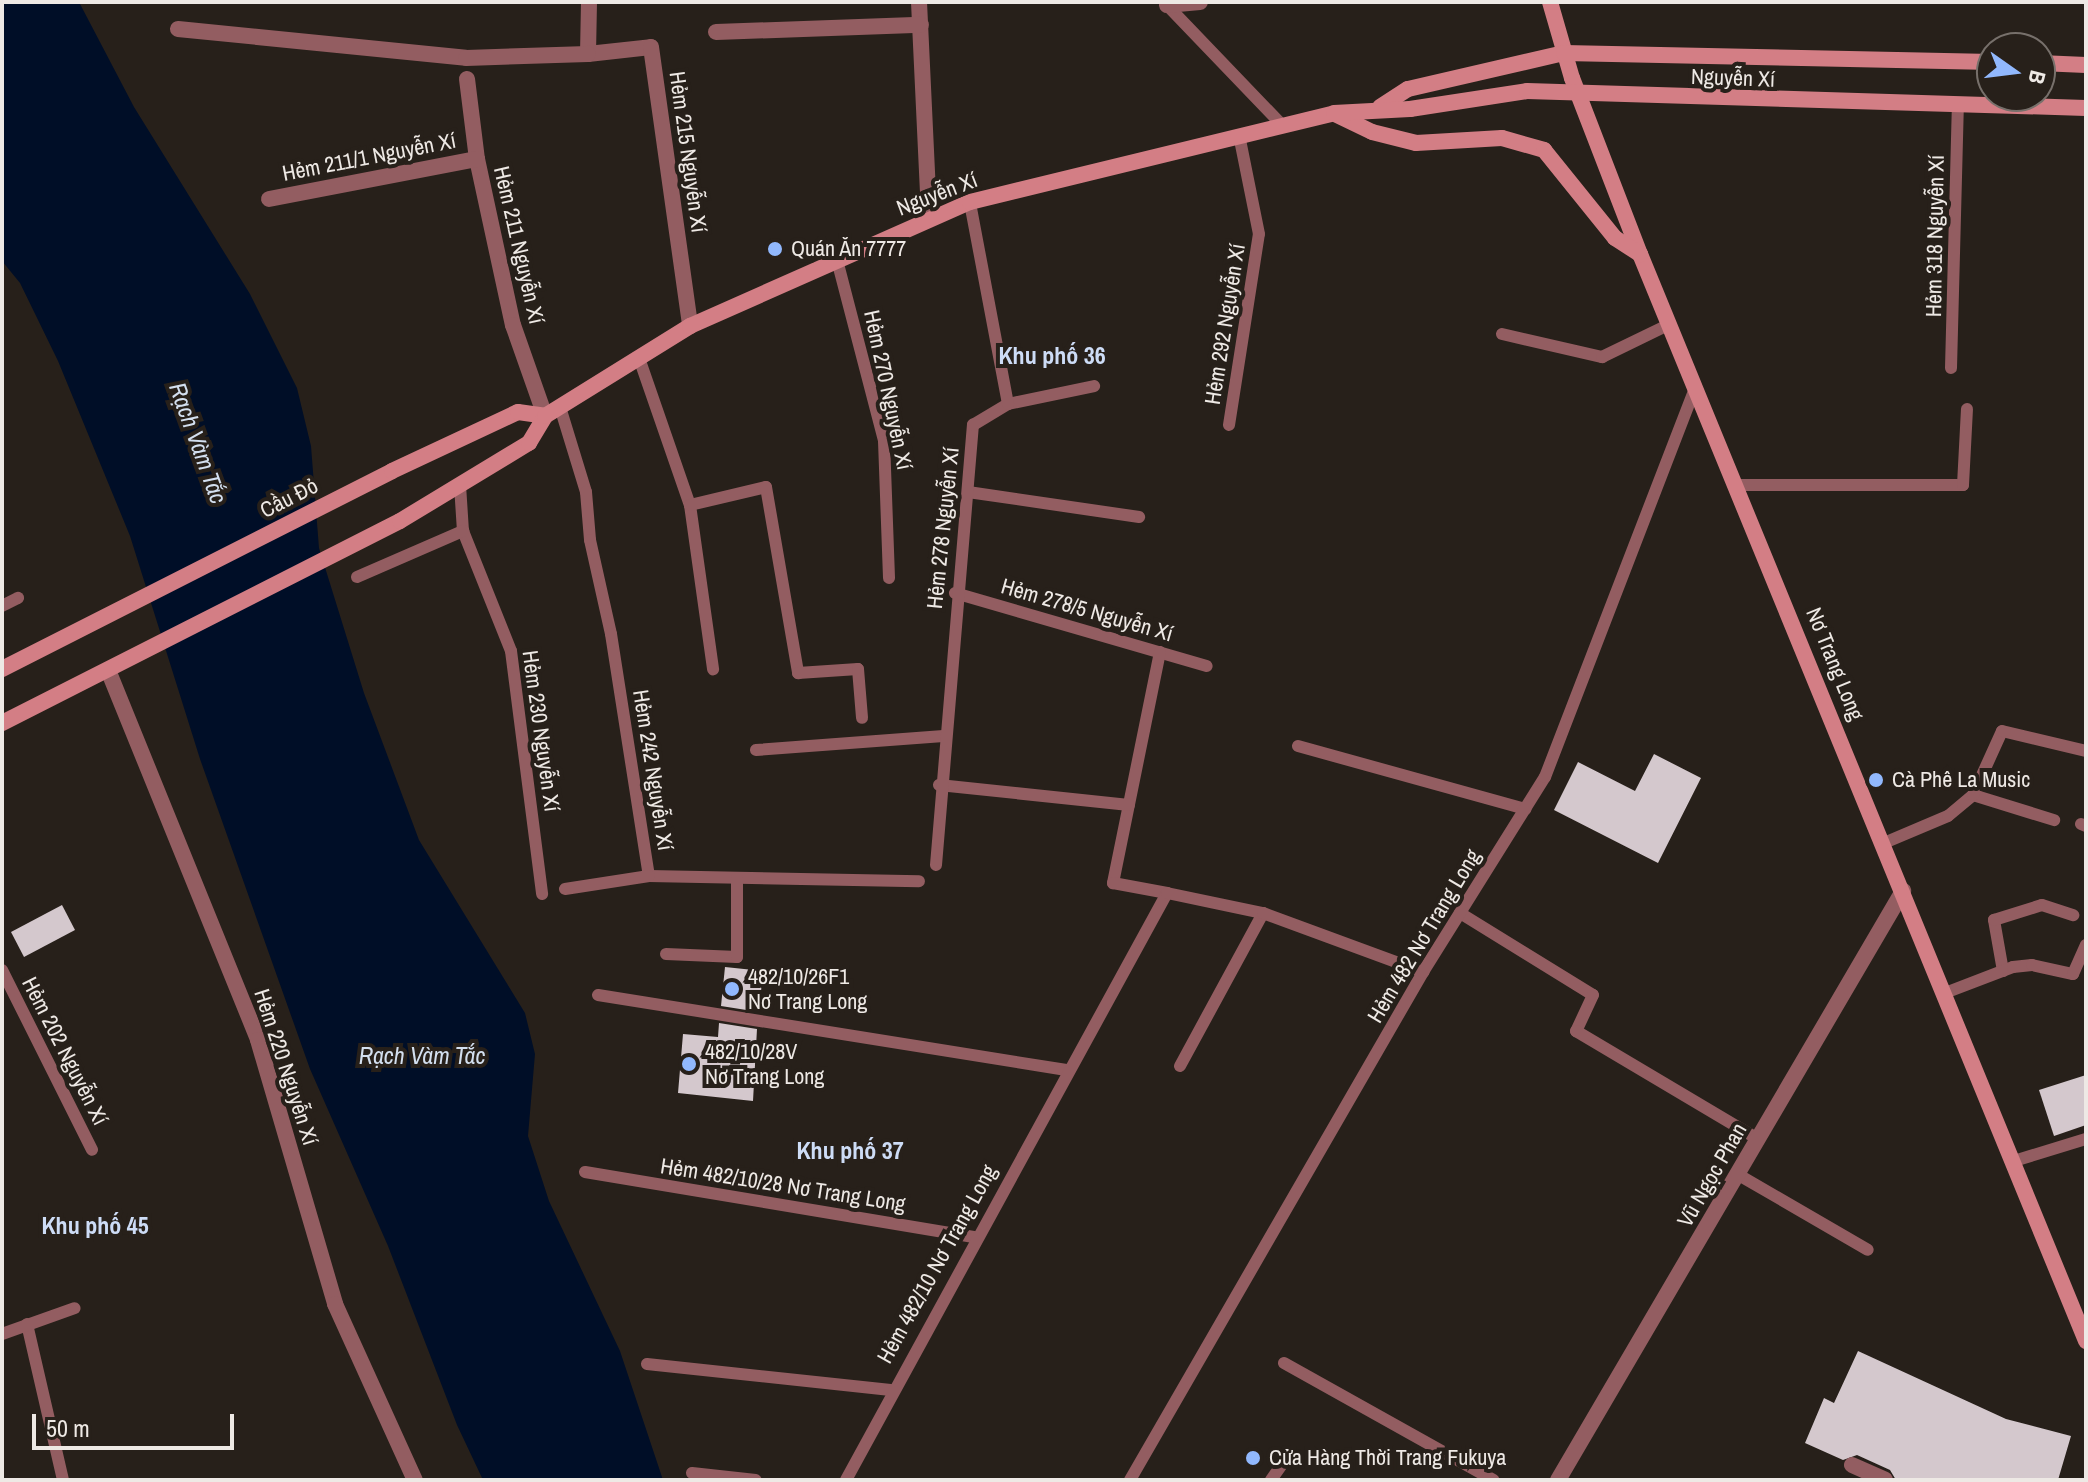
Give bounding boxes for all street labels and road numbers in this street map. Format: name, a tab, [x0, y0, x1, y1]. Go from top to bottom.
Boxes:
street label: Nguyễn Xí	[1690, 63, 1776, 93]
street label: Hẻm 215 Nguyễn Xí	[664, 70, 712, 234]
street label: Hẻm 211/1 Nguyễn Xí	[280, 127, 458, 187]
street label: Hẻm 318 Nguyễn Xí	[1920, 155, 1950, 317]
street label: Hẻm 211 Nguyễn Xí	[488, 164, 550, 326]
street label: Nguyễn Xí	[893, 167, 981, 221]
street label: Hẻm 292 Nguyễn Xí	[1199, 242, 1251, 406]
street label: Hẻm 270 Nguyễn Xí	[858, 308, 918, 472]
street label: Hẻm 278 Nguyễn Xí	[921, 446, 965, 610]
street label: Cầu Đỏ	[256, 472, 322, 524]
street label: Hẻm 278/5 Nguyễn Xí	[998, 573, 1176, 647]
street label: Nơ Trang Long	[1800, 604, 1870, 724]
street label: Hẻm 230 Nguyễn Xí	[517, 649, 565, 813]
street label: Hẻm 242 Nguyễn Xí	[627, 688, 679, 852]
street label: Hẻm 482 Nơ Trang Long	[1362, 844, 1486, 1028]
street label: Hẻm 202 Nguyễn Xí	[16, 973, 114, 1129]
street label: Hẻm 220 Nguyễn Xí	[248, 986, 324, 1148]
street label: Vũ Ngọc Phan	[1672, 1118, 1752, 1232]
street label: Hẻm 482/10/28 Nơ Trang Long	[658, 1153, 908, 1217]
street label: Hẻm 482/10 Nơ Trang Long	[871, 1160, 1003, 1368]

